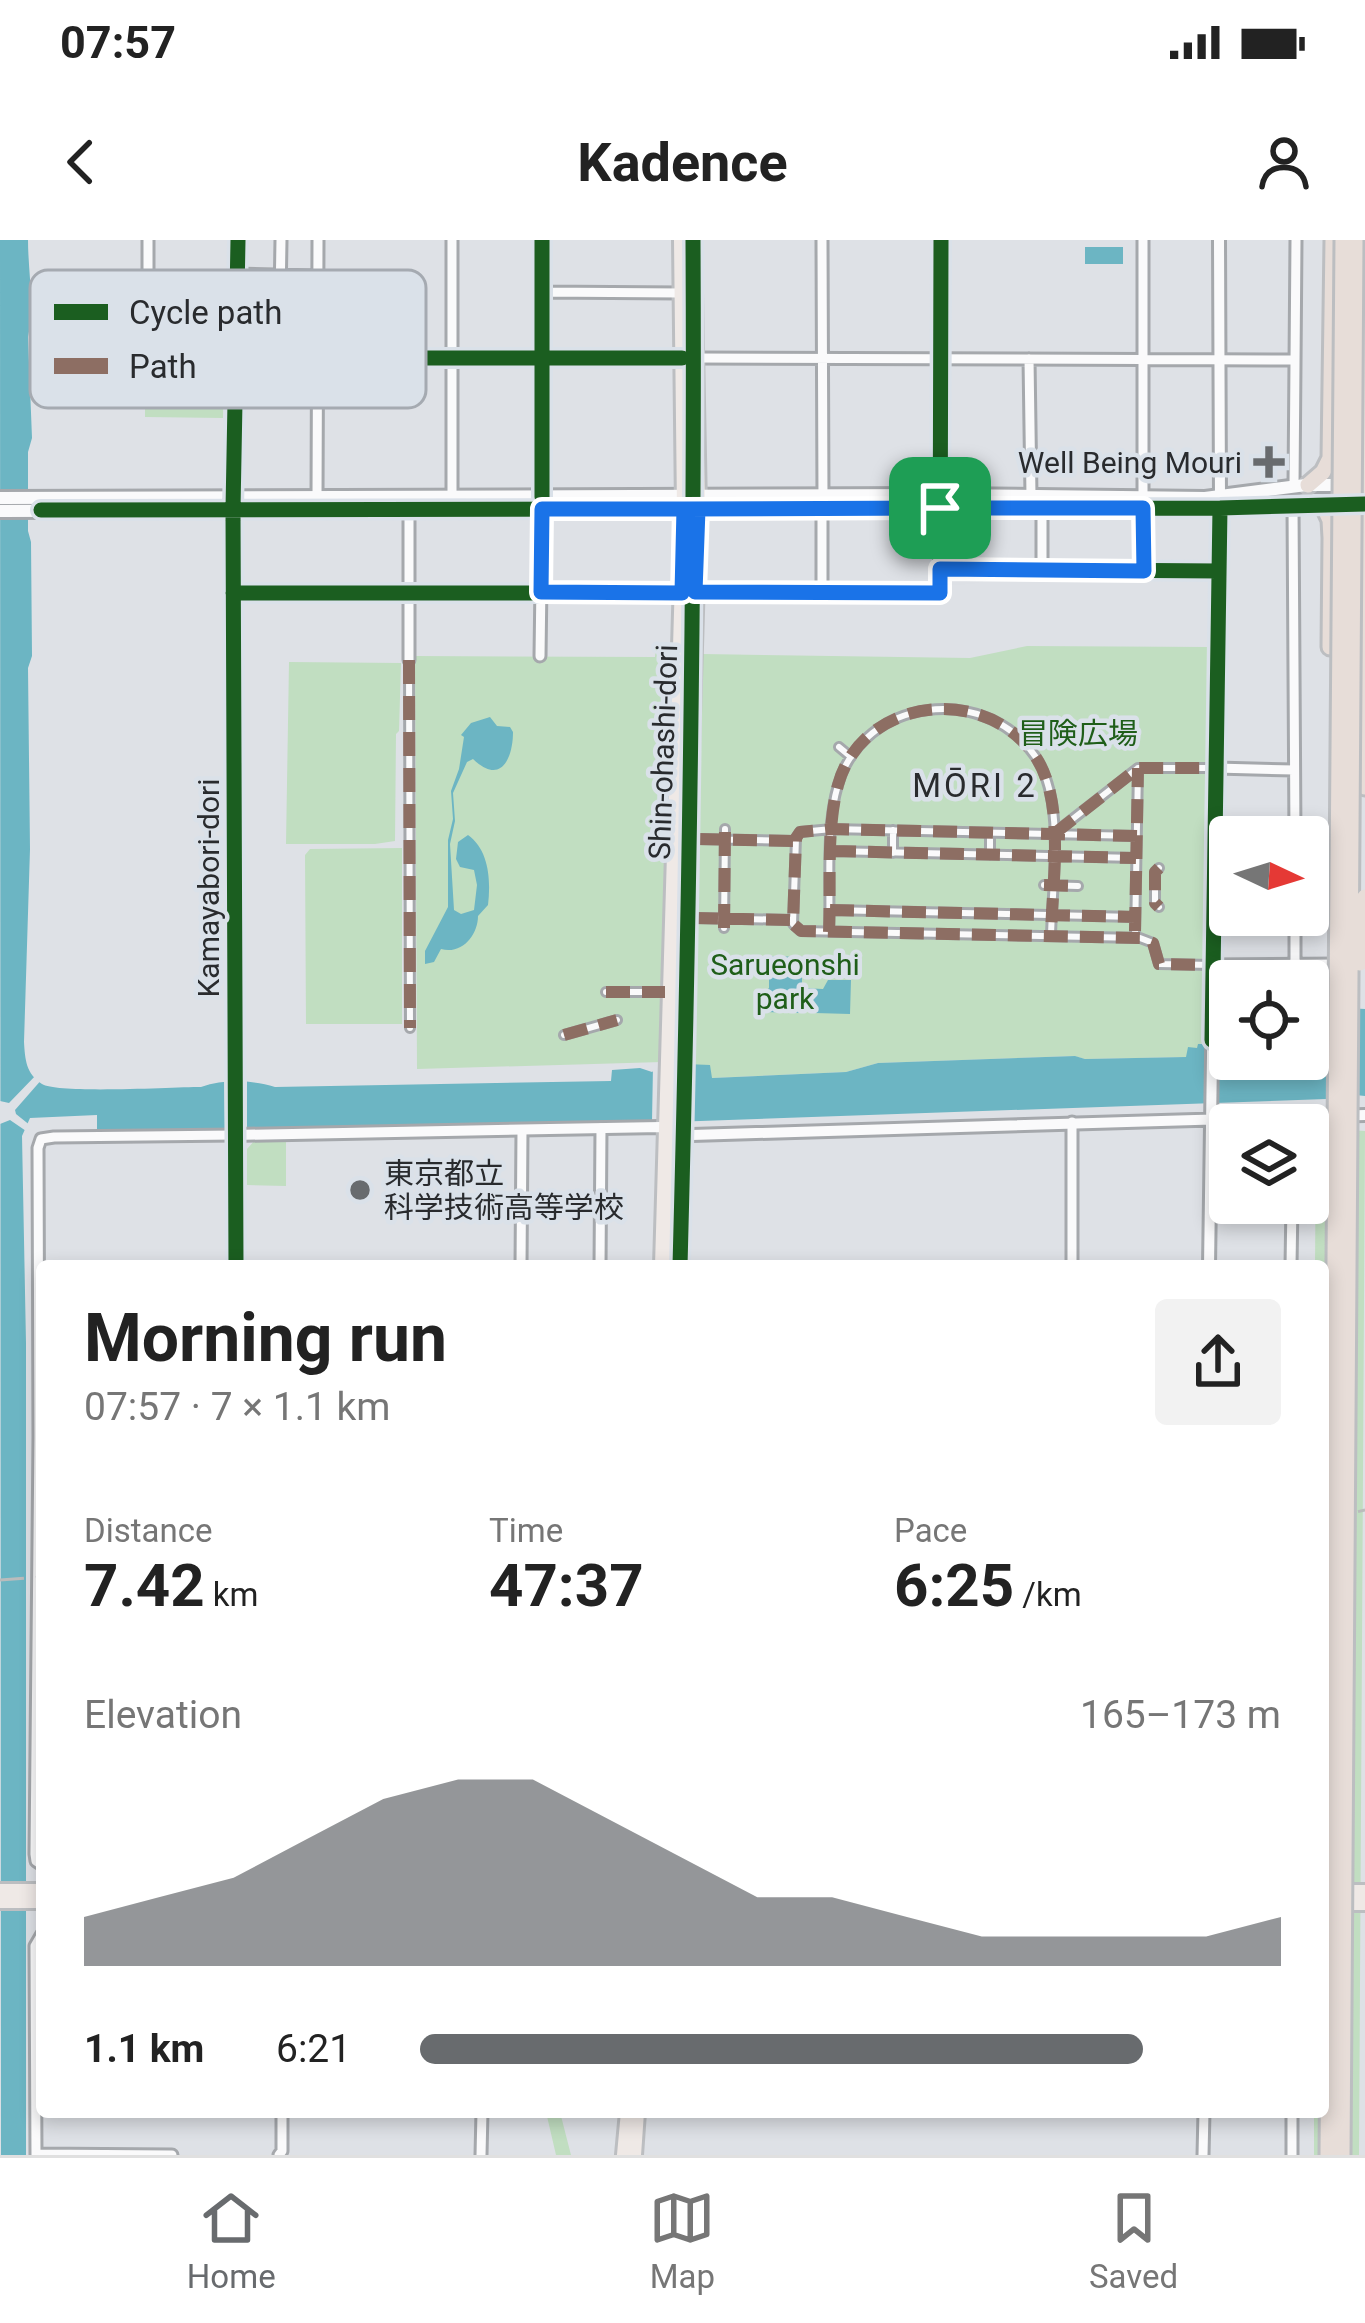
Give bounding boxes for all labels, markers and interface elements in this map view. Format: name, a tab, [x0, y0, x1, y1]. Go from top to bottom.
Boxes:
text: 07:57	[60, 16, 176, 69]
icon: back	[48, 129, 114, 195]
icon: person	[1251, 129, 1317, 195]
text: Kadence	[577, 131, 788, 194]
legend	[30, 270, 426, 408]
text: Cycle path	[129, 293, 282, 332]
text: Path	[129, 347, 197, 386]
place label: Well Being Mouri	[1018, 445, 1242, 480]
marker: Well Being Mouri	[1253, 446, 1285, 478]
pin	[889, 457, 991, 559]
icon: arrive	[907, 475, 973, 541]
street label: Shin-ohashi-dori	[642, 644, 684, 860]
park label: 冒険広場	[1018, 716, 1138, 751]
district label: MŌRI 2	[912, 766, 1038, 805]
street label: Kamayabori-dori	[191, 778, 226, 998]
north arrow	[1209, 816, 1329, 936]
map controls	[1209, 816, 1329, 1224]
park label: Sarueonshi park	[710, 947, 860, 1016]
button: locate	[1209, 960, 1329, 1080]
button: layers	[1209, 1104, 1329, 1224]
place label: 東京都立 科学技術高等学校	[384, 1156, 624, 1225]
marker: 東京都立 科学技術高等学校	[347, 1177, 373, 1203]
button: share	[1155, 1299, 1281, 1425]
text: Morning run	[84, 1300, 447, 1377]
text: 07:57 · 7 × 1.1 km	[84, 1384, 391, 1430]
text: Distance	[84, 1511, 212, 1550]
text: Time	[489, 1511, 563, 1550]
text: Pace	[894, 1511, 967, 1550]
text: 7.42	[84, 1550, 205, 1621]
text: 47:37	[489, 1550, 644, 1621]
text: 6:25	[894, 1550, 1014, 1621]
text: km	[205, 1575, 259, 1614]
text: /km	[1014, 1575, 1082, 1614]
text: Elevation	[84, 1692, 242, 1738]
text: 165–173 m	[1080, 1692, 1281, 1738]
text: 1.1 km	[84, 2026, 204, 2072]
text: 6:21	[276, 2026, 351, 2072]
tab: Home	[187, 2185, 276, 2296]
tab: Map	[649, 2185, 715, 2296]
tab: Saved	[1089, 2185, 1178, 2296]

